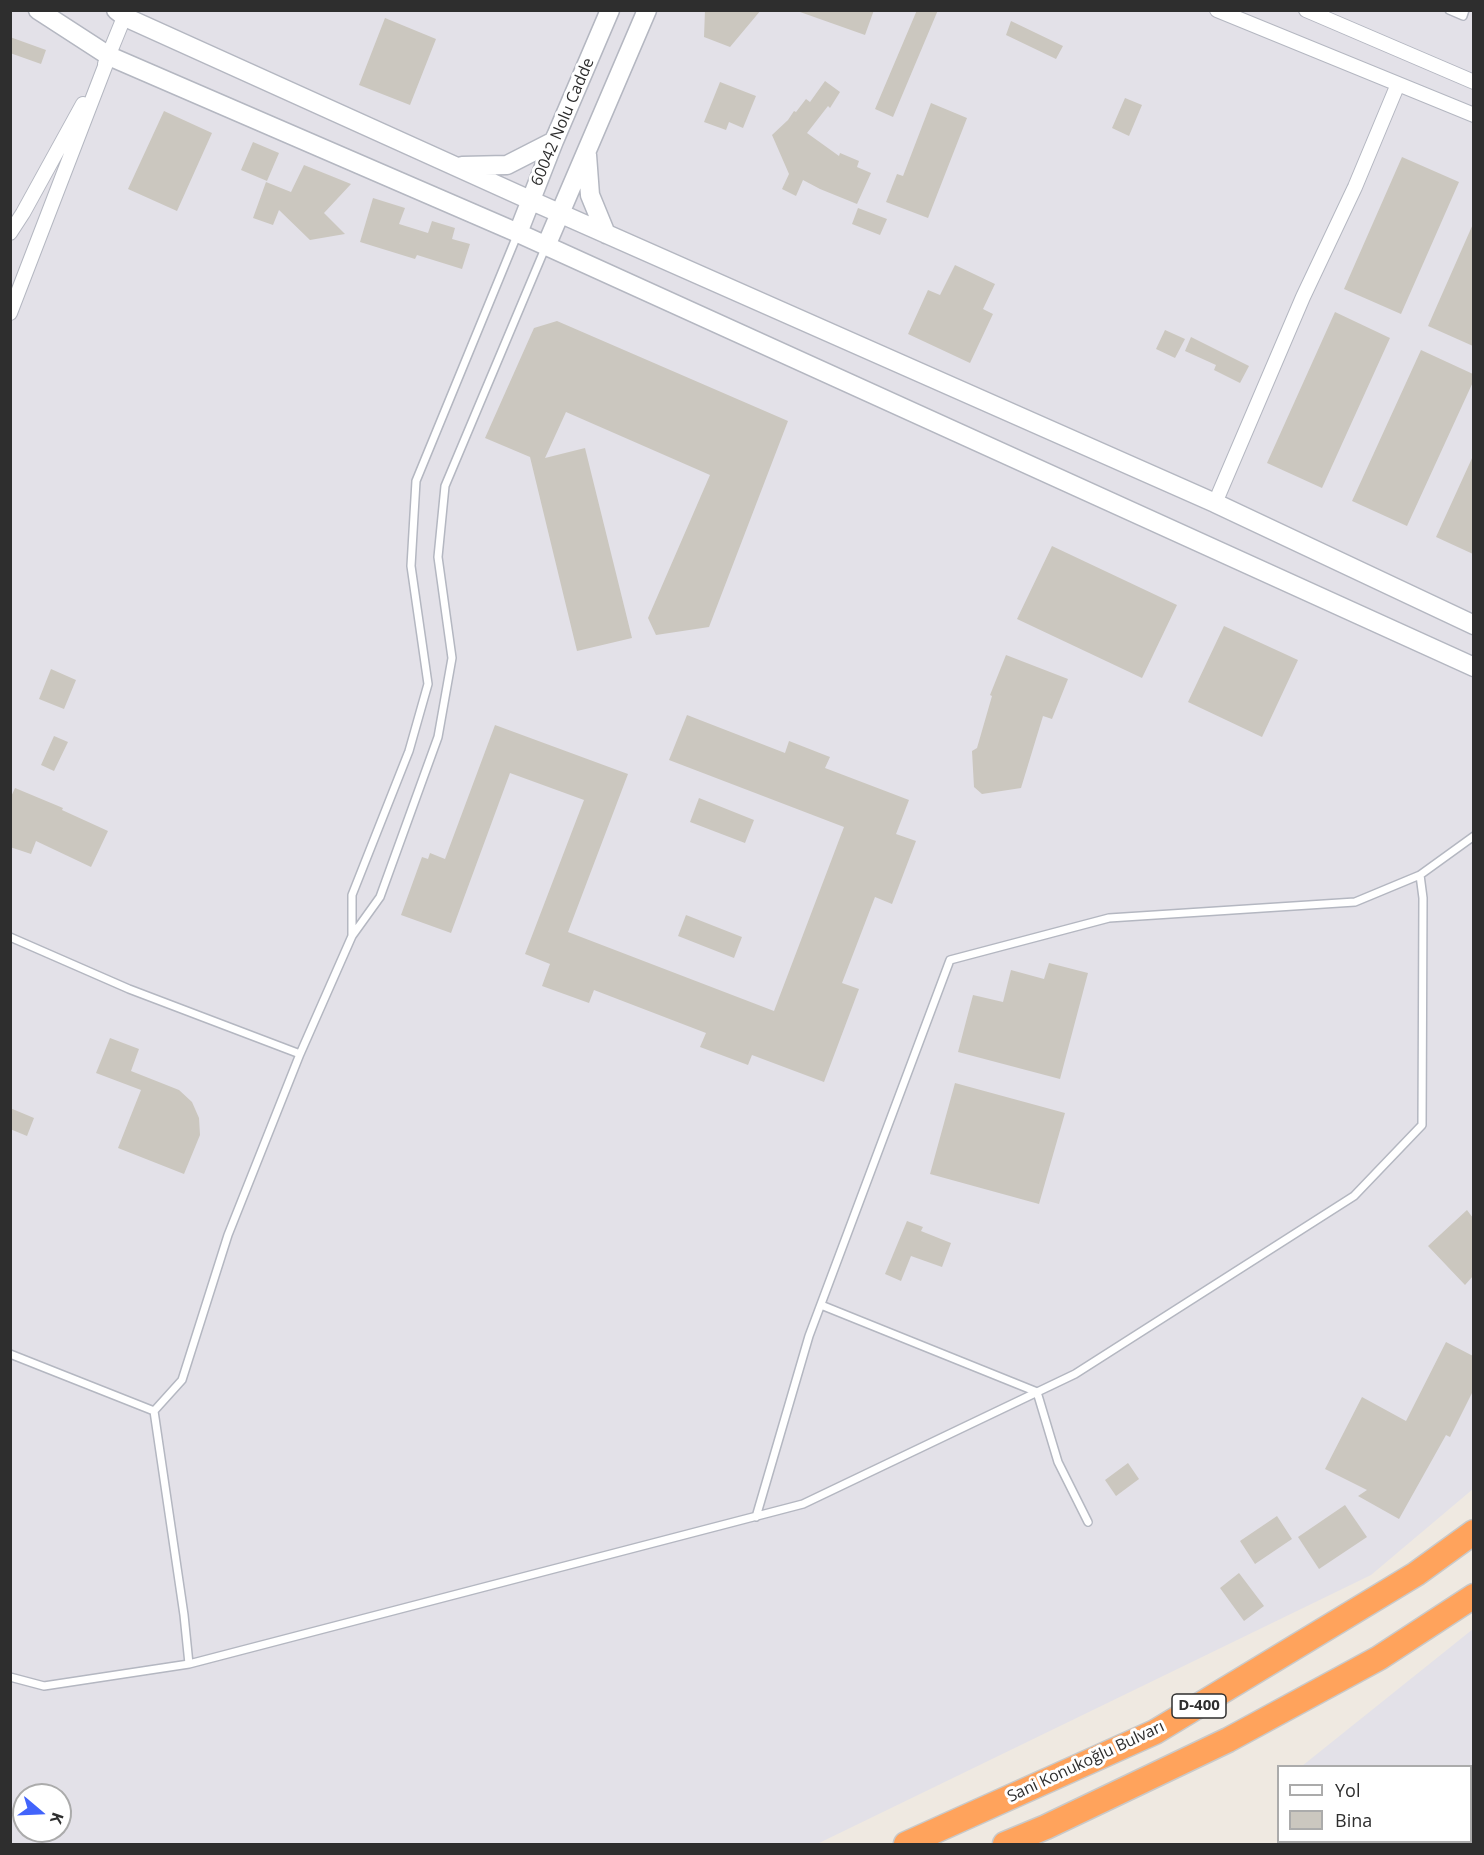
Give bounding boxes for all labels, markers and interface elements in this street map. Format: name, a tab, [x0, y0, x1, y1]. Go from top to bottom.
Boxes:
street label: 60042 Nolu Cadde	[527, 55, 599, 189]
road number: D-400	[1172, 1694, 1226, 1718]
street label: Sani Konukoğlu Bulvarı	[1004, 1717, 1168, 1807]
legend	[1277, 1765, 1472, 1843]
text: Yol	[1335, 1778, 1360, 1802]
north arrow	[12, 1783, 72, 1843]
text: Bina	[1335, 1808, 1372, 1832]
text: K	[45, 1810, 69, 1827]

